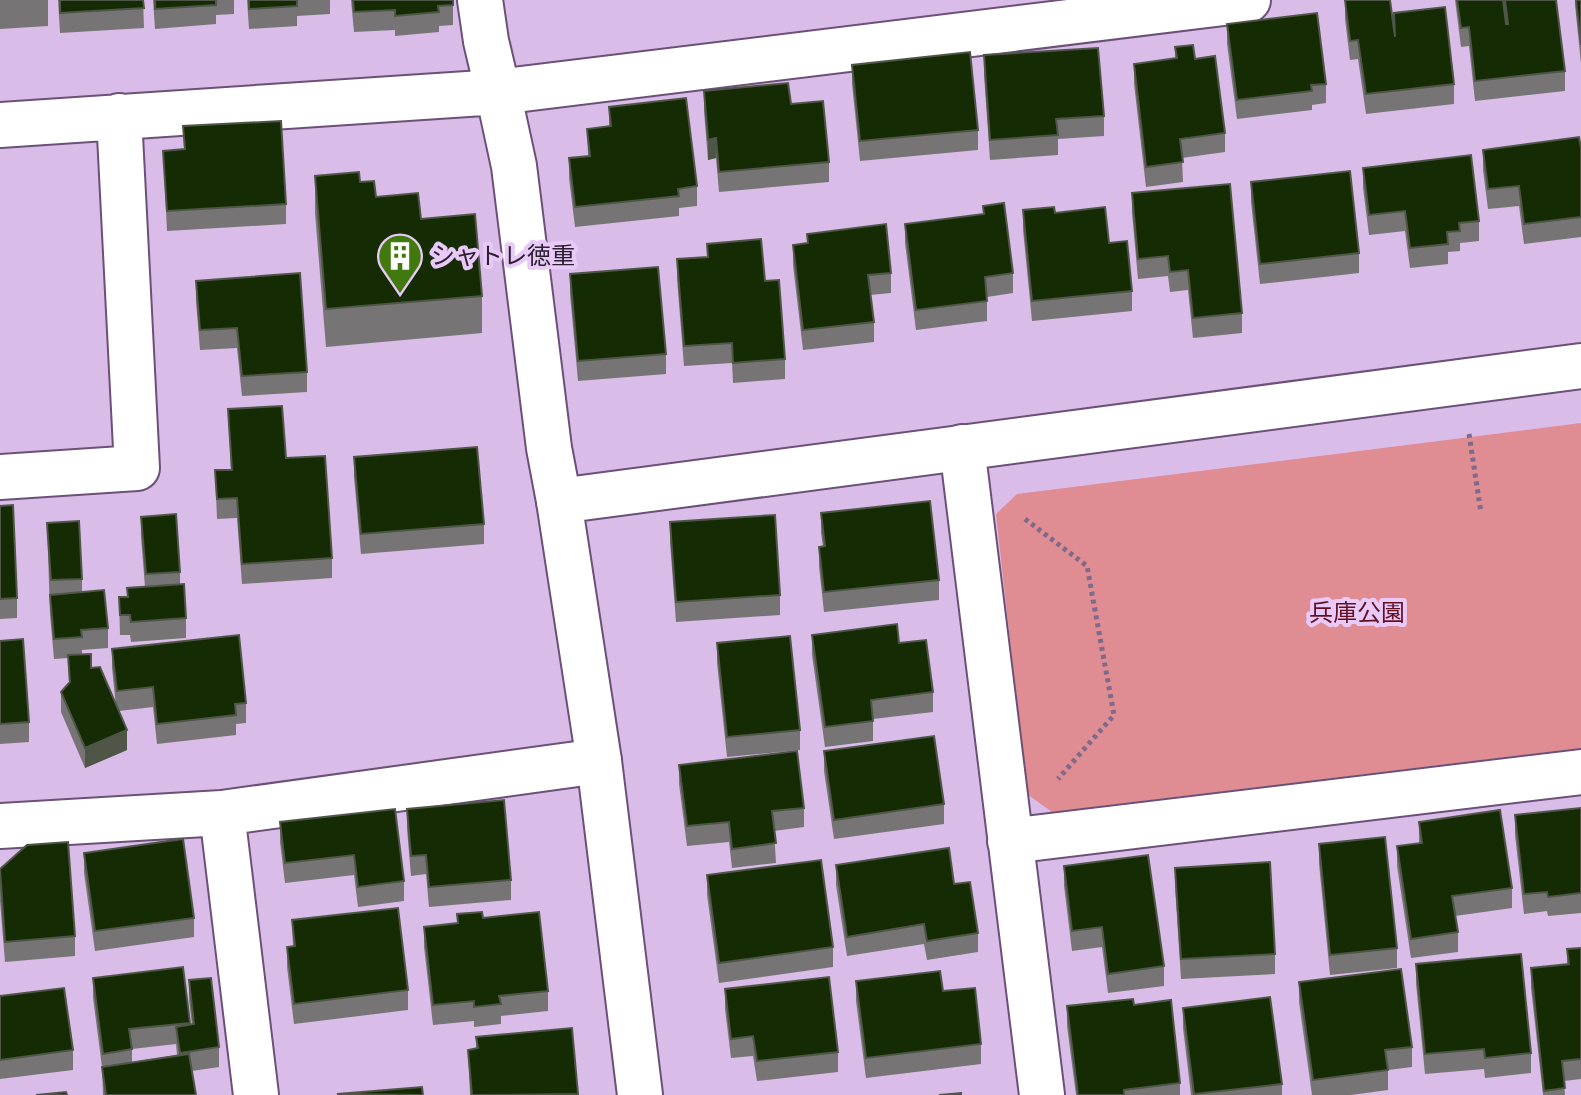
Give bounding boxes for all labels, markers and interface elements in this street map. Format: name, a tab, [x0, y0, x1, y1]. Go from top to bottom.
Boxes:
building icon: シャトレ徳重	[376, 232, 424, 295]
place label: シャトレ徳重	[431, 240, 575, 271]
park label: 兵庫公園	[1309, 597, 1405, 628]

